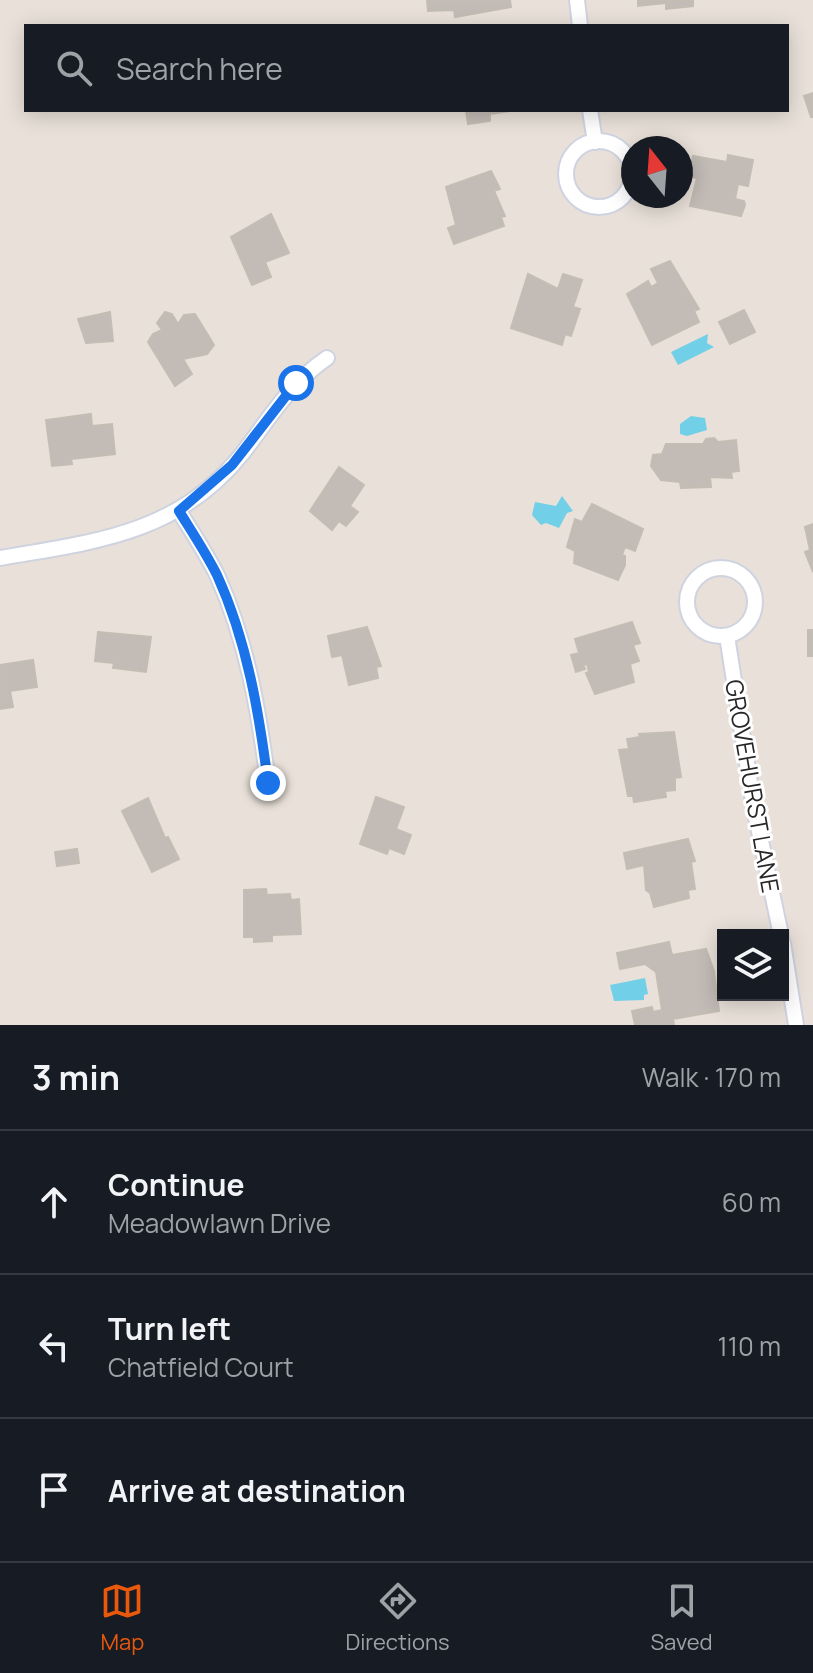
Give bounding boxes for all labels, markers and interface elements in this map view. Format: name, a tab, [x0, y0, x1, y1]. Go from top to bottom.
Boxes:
search box	[24, 24, 789, 112]
icon: search	[52, 46, 96, 90]
text: Search here	[116, 48, 283, 89]
north arrow	[621, 136, 693, 208]
route start	[278, 365, 314, 401]
street label: GROVEHURST LANE	[718, 677, 788, 895]
route end	[250, 765, 286, 801]
map controls	[717, 929, 789, 1001]
button: layers	[717, 929, 789, 1001]
text: 3 min	[32, 1054, 120, 1100]
text: Walk · 170 m	[642, 1059, 781, 1095]
text: Continue	[108, 1164, 244, 1205]
icon: ahead	[32, 1180, 76, 1224]
text: 60 m	[722, 1184, 781, 1220]
text: Meadowlawn Drive	[108, 1205, 331, 1241]
text: Turn left	[108, 1308, 231, 1349]
icon: left	[32, 1324, 76, 1368]
text: 110 m	[718, 1328, 781, 1364]
text: Chatfield Court	[108, 1349, 294, 1385]
icon: arrive	[32, 1468, 76, 1512]
text: Arrive at destination	[108, 1470, 406, 1511]
tab: Map	[100, 1579, 144, 1657]
tab: Directions	[345, 1579, 450, 1657]
tab: Saved	[651, 1579, 713, 1657]

